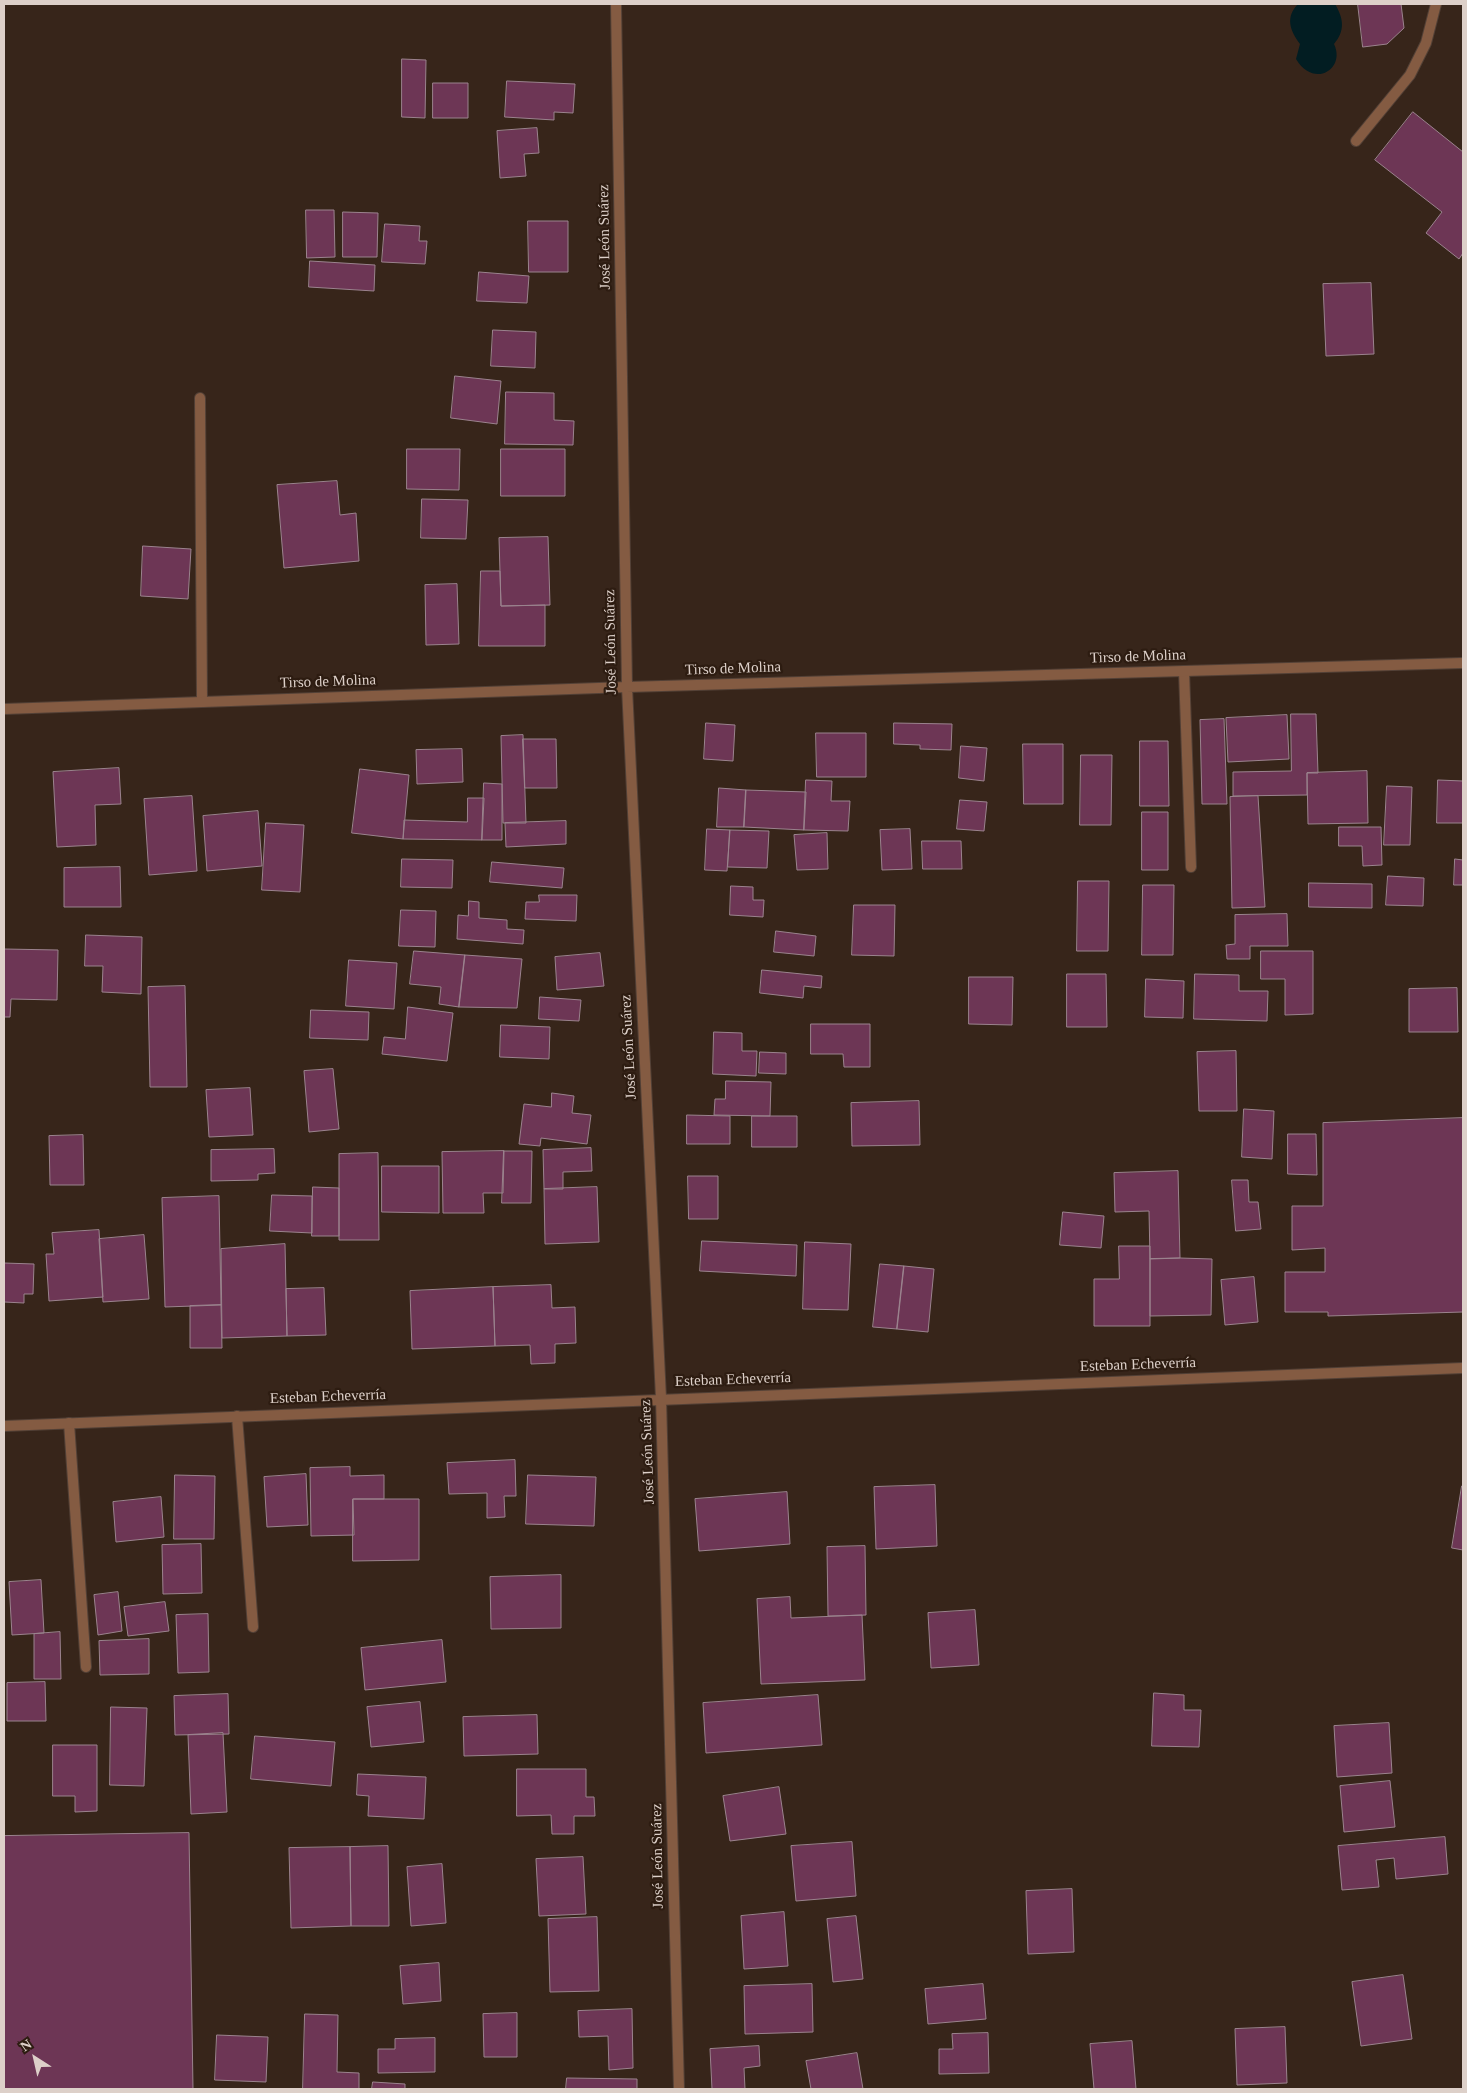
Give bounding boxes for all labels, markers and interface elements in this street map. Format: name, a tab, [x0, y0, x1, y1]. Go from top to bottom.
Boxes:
street label: José León Suárez	[595, 184, 615, 290]
street label: José León Suárez	[601, 589, 621, 695]
street label: Tirso de Molina	[1090, 646, 1186, 668]
street label: Tirso de Molina	[685, 658, 781, 680]
street label: Tirso de Molina	[280, 671, 376, 693]
street label: José León Suárez	[617, 994, 641, 1100]
street label: Esteban Echeverría	[1080, 1354, 1196, 1376]
street label: Esteban Echeverría	[675, 1369, 791, 1391]
street label: Esteban Echeverría	[270, 1386, 386, 1408]
street label: José León Suárez	[637, 1399, 659, 1505]
street label: José León Suárez	[648, 1803, 668, 1909]
north arrow	[10, 2033, 60, 2083]
text: N	[18, 2036, 35, 2054]

